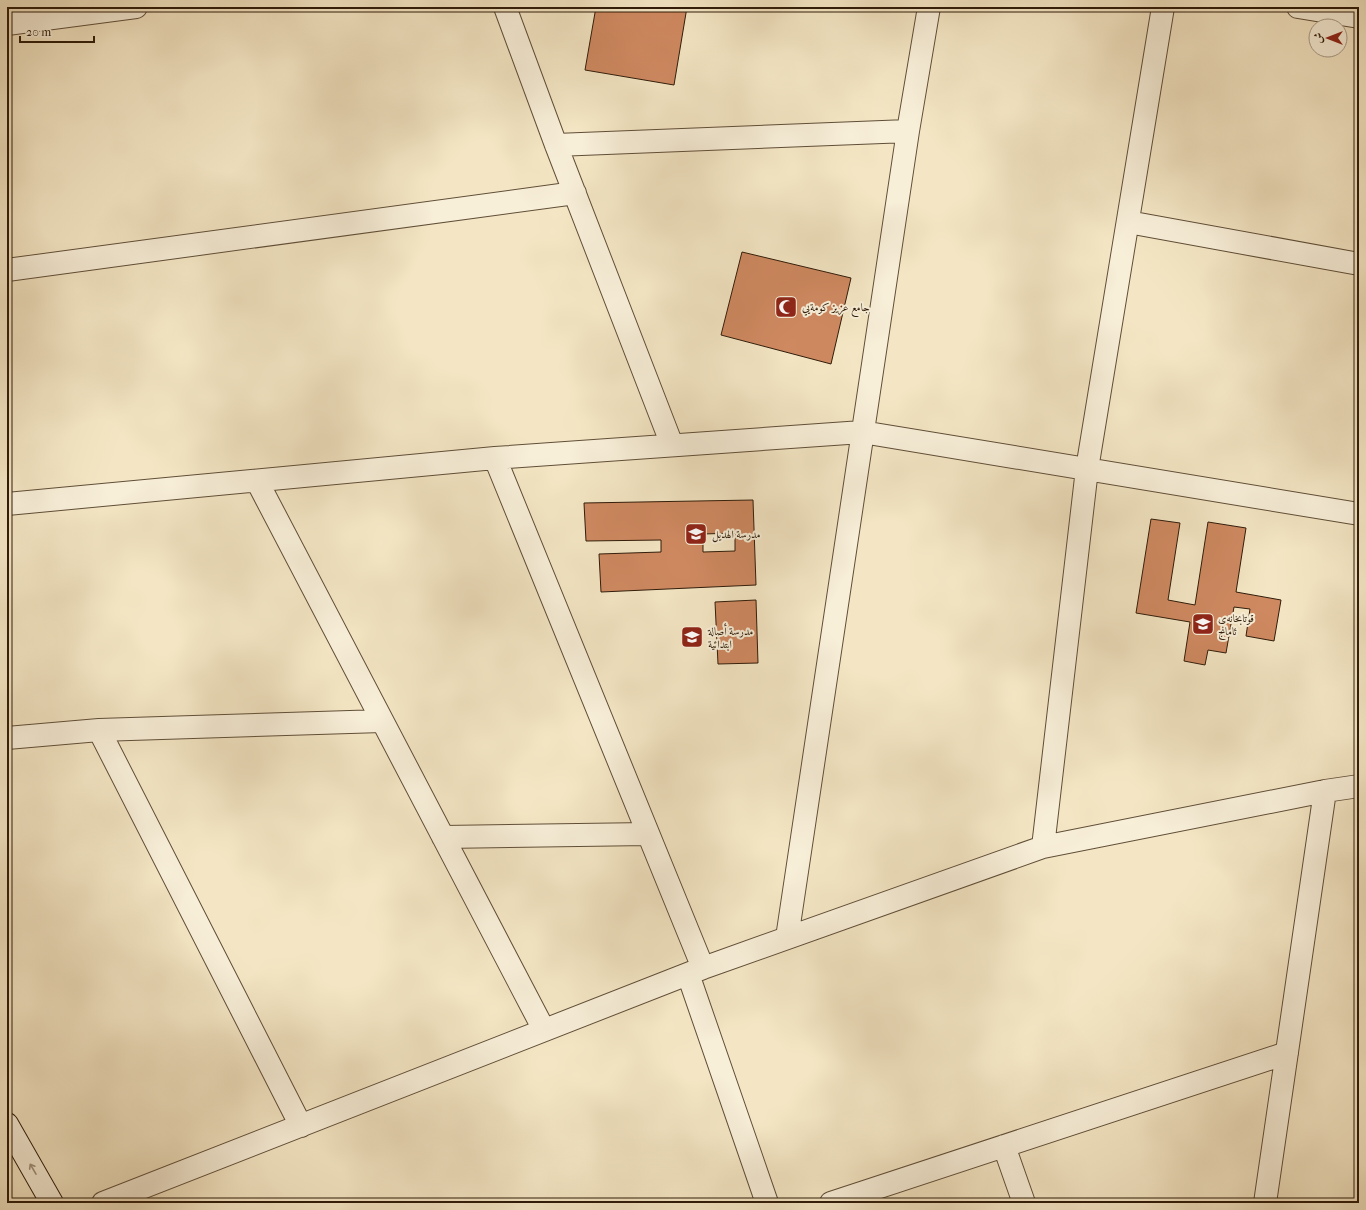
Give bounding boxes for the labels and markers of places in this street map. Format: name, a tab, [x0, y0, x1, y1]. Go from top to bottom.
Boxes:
mosque icon: جامع عزيز كومةيي	[773, 294, 799, 320]
place label: جامع عزيز كومةيي	[802, 301, 870, 317]
school or university icon: مدرسة الهديل	[683, 521, 709, 547]
place label: مدرسة الهديل	[712, 528, 760, 543]
school or university icon: قوتابخانەى ئامانج	[1190, 611, 1216, 637]
place label: قوتابخانەى ئامانج	[1218, 612, 1254, 640]
place label: مدرسة أصالة ابتدائية	[707, 623, 753, 651]
school or university icon: مدرسة أصالة ابتدائية	[679, 624, 705, 650]

